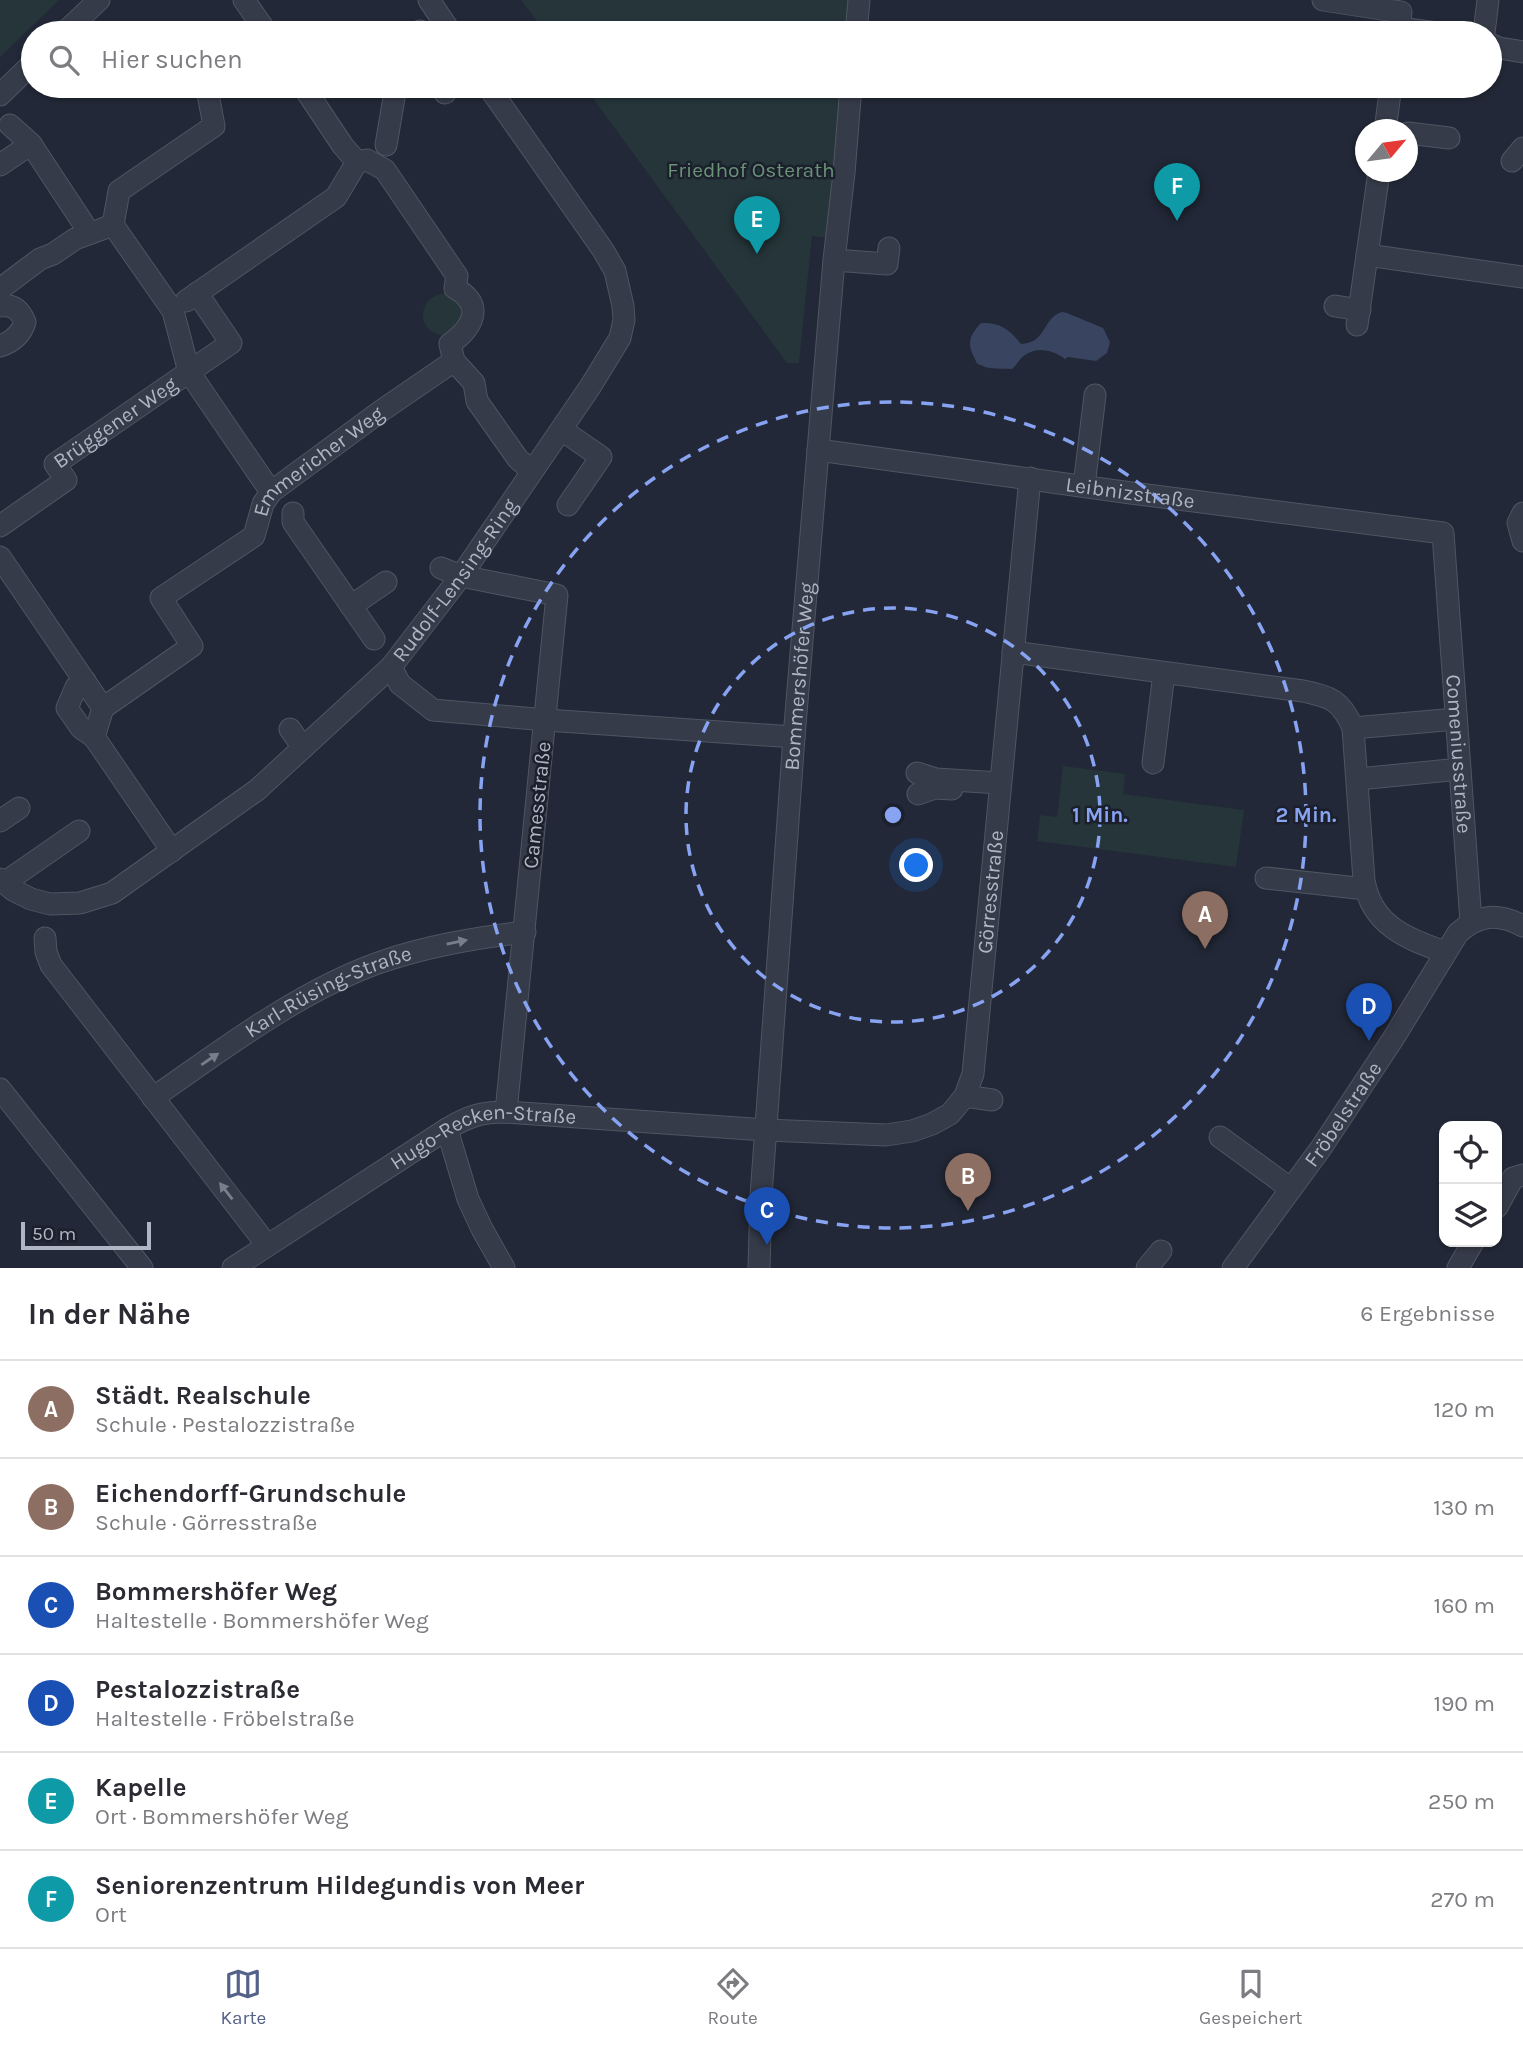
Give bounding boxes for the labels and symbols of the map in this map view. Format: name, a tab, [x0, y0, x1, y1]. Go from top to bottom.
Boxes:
north arrow	[1355, 119, 1418, 182]
park label: Friedhof Osterath	[667, 158, 835, 182]
pin: F	[1154, 163, 1200, 221]
pin: E	[734, 196, 780, 254]
street label: Brüggener Weg	[49, 372, 182, 473]
street label: Emmericher Weg	[248, 401, 388, 519]
street label: Leibnizstraße	[1064, 472, 1196, 513]
street label: Rudolf-Lensing-Ring	[387, 494, 522, 667]
street label: Bommershöfer Weg	[780, 581, 819, 771]
street label: Comeniusstraße	[1441, 674, 1477, 834]
street label: Camesstraße	[518, 740, 556, 870]
centre of rings	[881, 803, 905, 827]
text: 1 Min.	[1072, 803, 1128, 827]
text: 2 Min.	[1276, 803, 1336, 827]
street label: Görresstraße	[973, 829, 1008, 955]
your location	[899, 848, 933, 882]
pin: A	[1182, 891, 1228, 949]
one-way arrow	[446, 936, 468, 947]
street label: Karl-Rüsing-Straße	[240, 941, 414, 1043]
pin: D	[1346, 983, 1392, 1041]
one-way arrow	[201, 1052, 219, 1066]
street label: Fröbelstraße	[1299, 1057, 1387, 1171]
street label: Hugo-Recken-Straße	[386, 1100, 577, 1175]
pin: B	[945, 1153, 991, 1211]
one-way arrow	[219, 1182, 233, 1200]
pin: C	[744, 1187, 790, 1245]
scale bar	[21, 1219, 150, 1251]

